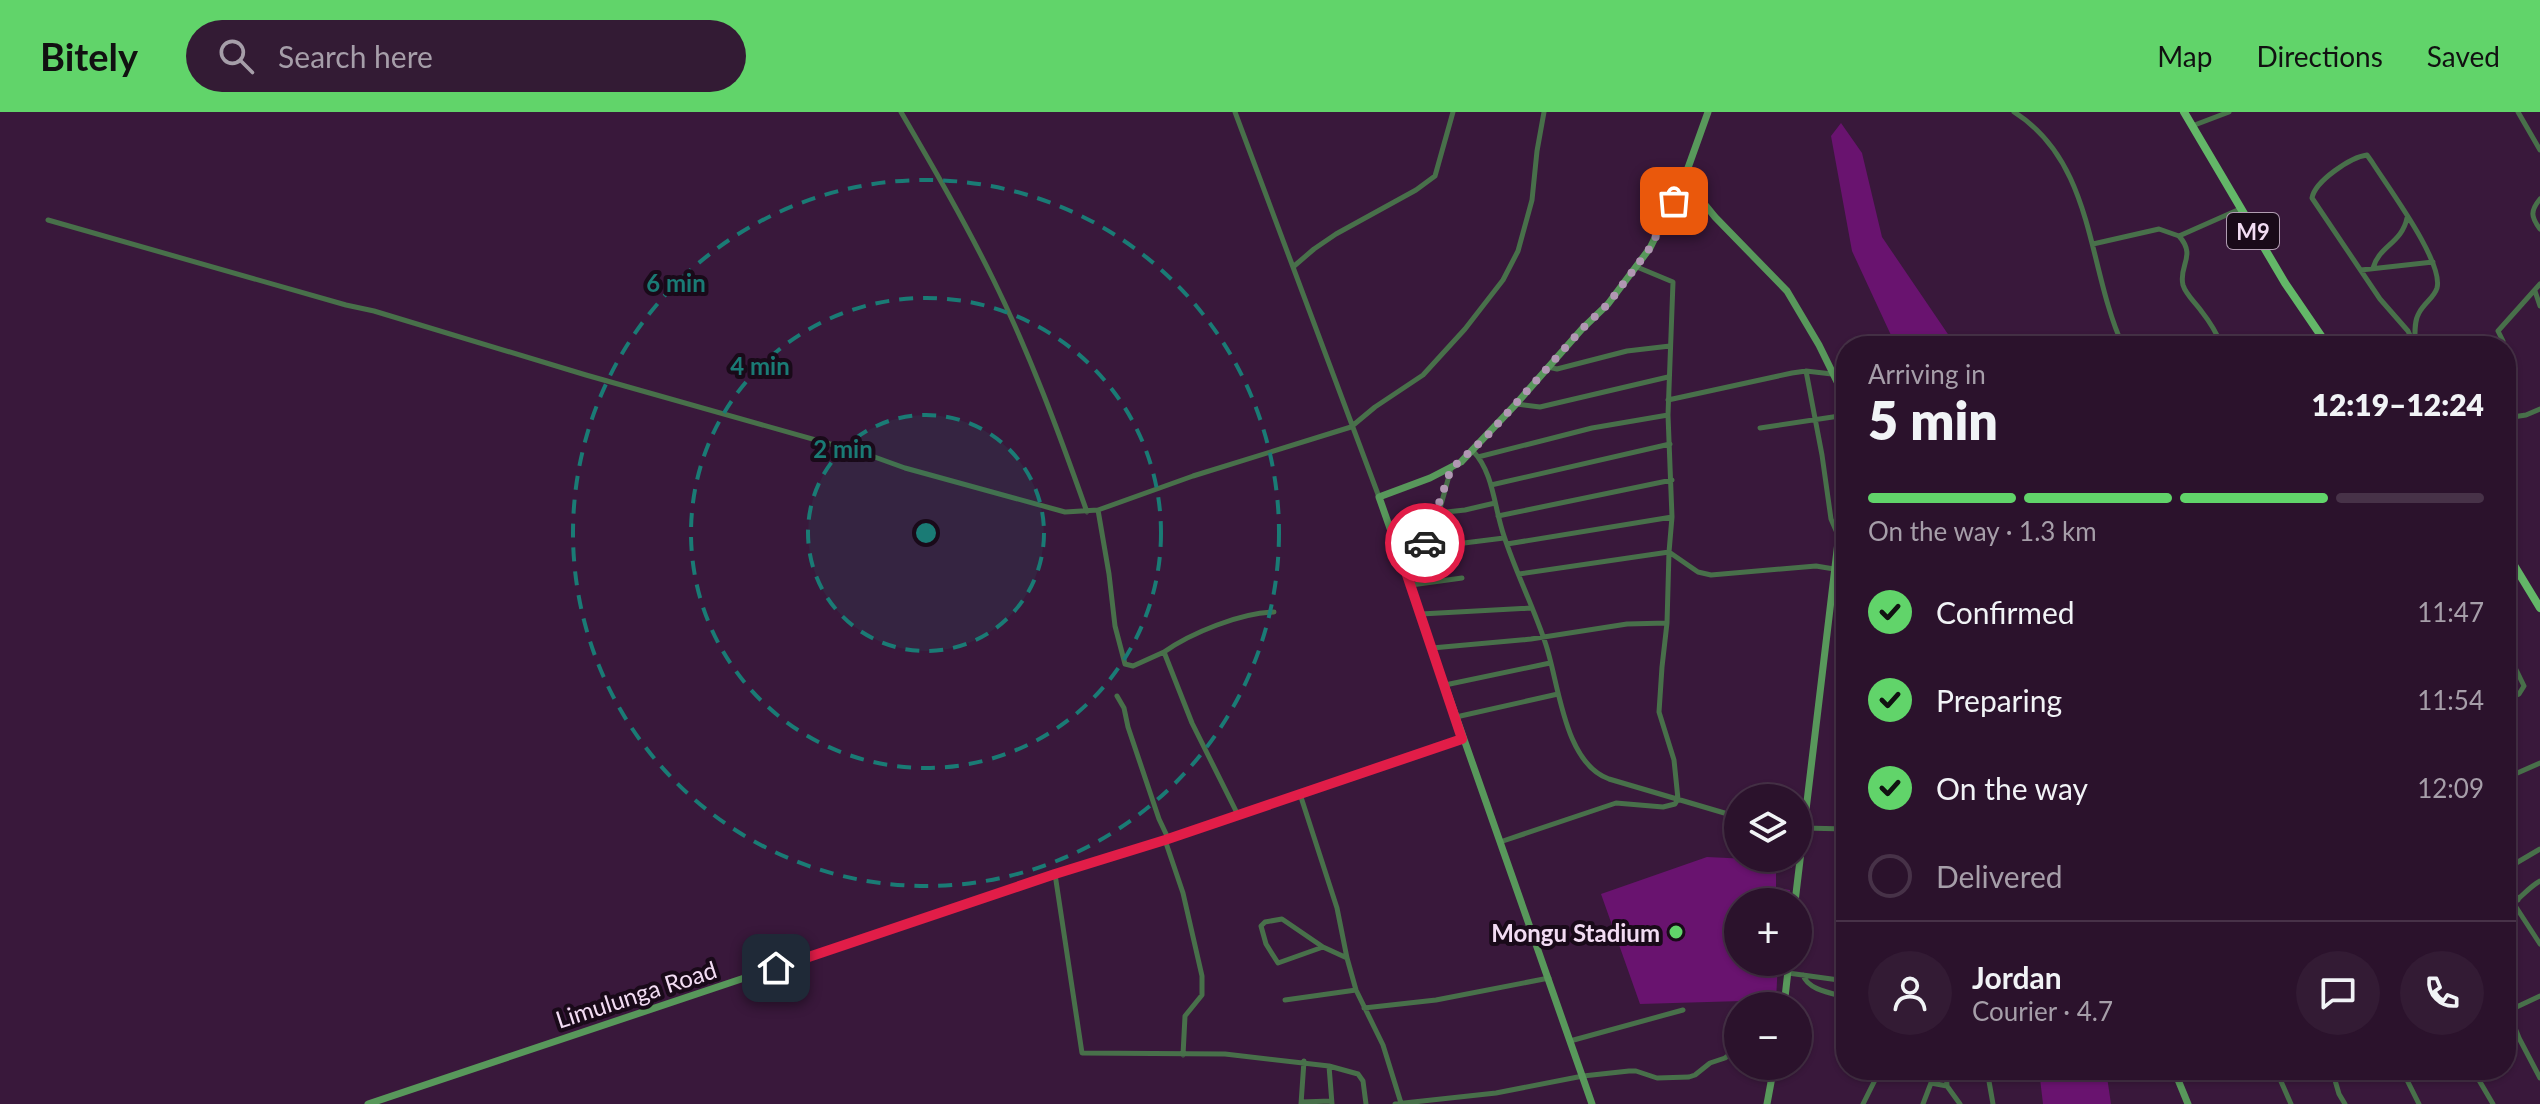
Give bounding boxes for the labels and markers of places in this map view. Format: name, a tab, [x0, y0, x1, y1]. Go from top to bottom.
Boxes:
pin	[1640, 167, 1708, 235]
centre of rings	[912, 519, 940, 547]
place label: Mongu Stadium	[1491, 918, 1660, 947]
marker: Mongu Stadium	[1667, 923, 1685, 941]
pin	[742, 934, 810, 1002]

